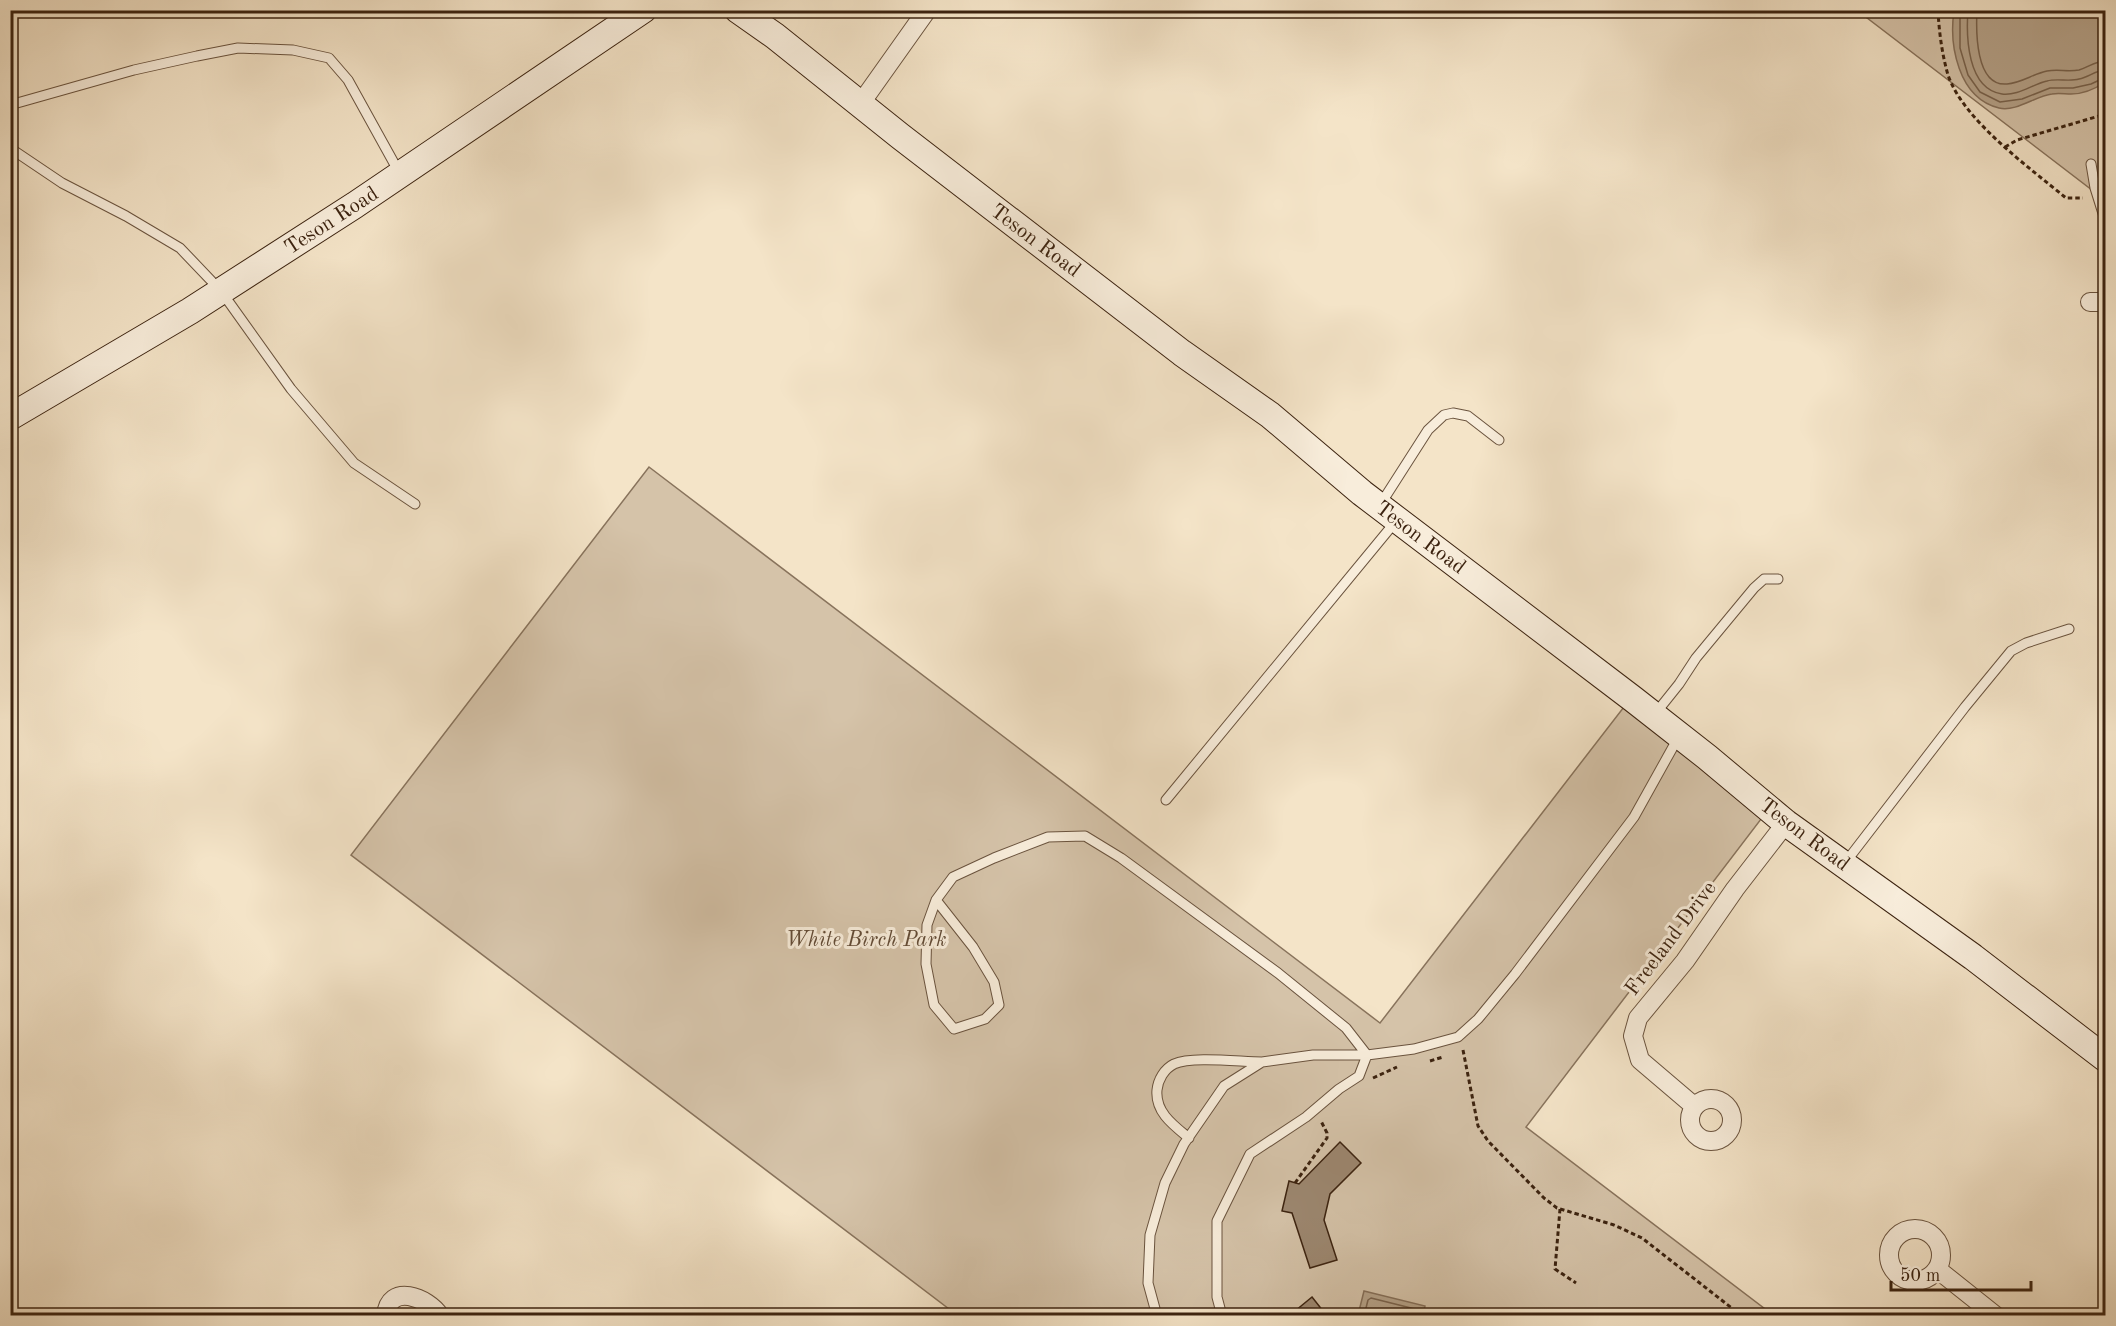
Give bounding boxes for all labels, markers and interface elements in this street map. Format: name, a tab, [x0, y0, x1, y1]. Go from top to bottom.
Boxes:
street label: Teson Road	[281, 183, 382, 259]
street label: Teson Road	[986, 201, 1084, 282]
street label: Teson Road	[1371, 498, 1469, 579]
street label: Teson Road	[1755, 795, 1853, 876]
street label: Freeland Drive	[1622, 878, 1721, 1000]
park label: White Birch Park	[785, 930, 947, 951]
scale bar	[1891, 1254, 2030, 1292]
text: 50 m	[1900, 1267, 1940, 1285]

